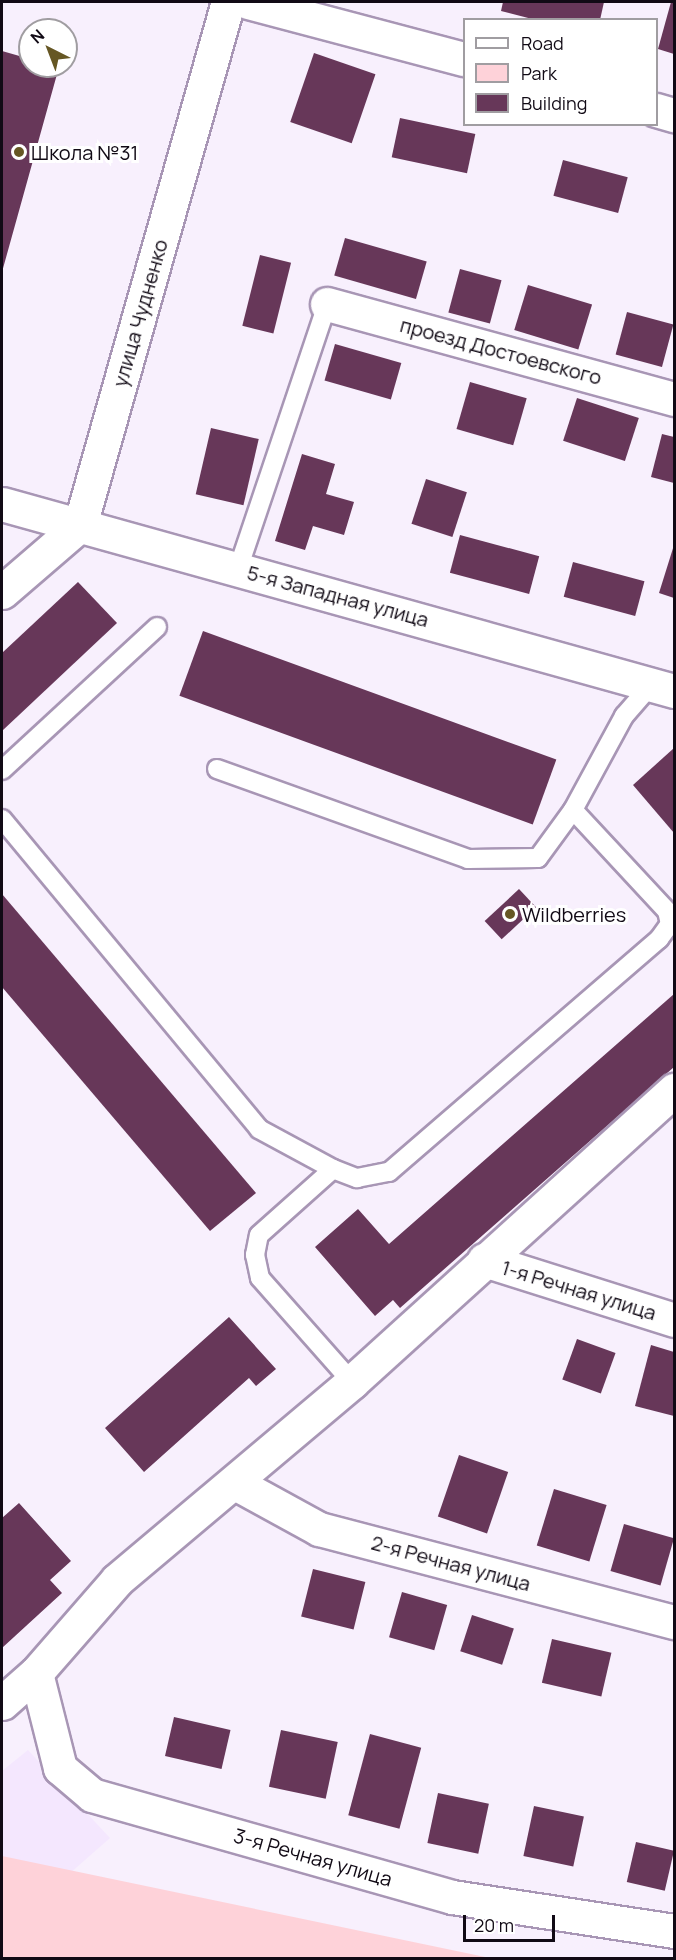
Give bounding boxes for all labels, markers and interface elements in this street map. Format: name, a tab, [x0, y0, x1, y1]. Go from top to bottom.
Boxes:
north arrow	[18, 18, 78, 78]
legend	[463, 18, 658, 126]
text: N	[26, 24, 49, 48]
text: Road	[521, 31, 564, 55]
text: Park	[521, 61, 557, 85]
text: Building	[521, 91, 587, 115]
place label: Школа №31	[31, 140, 138, 164]
marker: Школа №31	[12, 145, 26, 159]
street label: улица Чудненко	[107, 236, 173, 390]
street label: проезд Достоевского	[398, 313, 604, 389]
street label: 5-я Западная улица	[245, 560, 431, 632]
place label: Wildberries	[522, 902, 626, 926]
marker: Wildberries	[503, 907, 517, 921]
street label: 1-я Речная улица	[499, 1255, 659, 1325]
street label: 2-я Речная улица	[369, 1530, 533, 1596]
street label: 3-я Речная улица	[231, 1823, 395, 1891]
scale bar	[466, 1903, 558, 1941]
text: 20 m	[474, 1913, 514, 1937]

